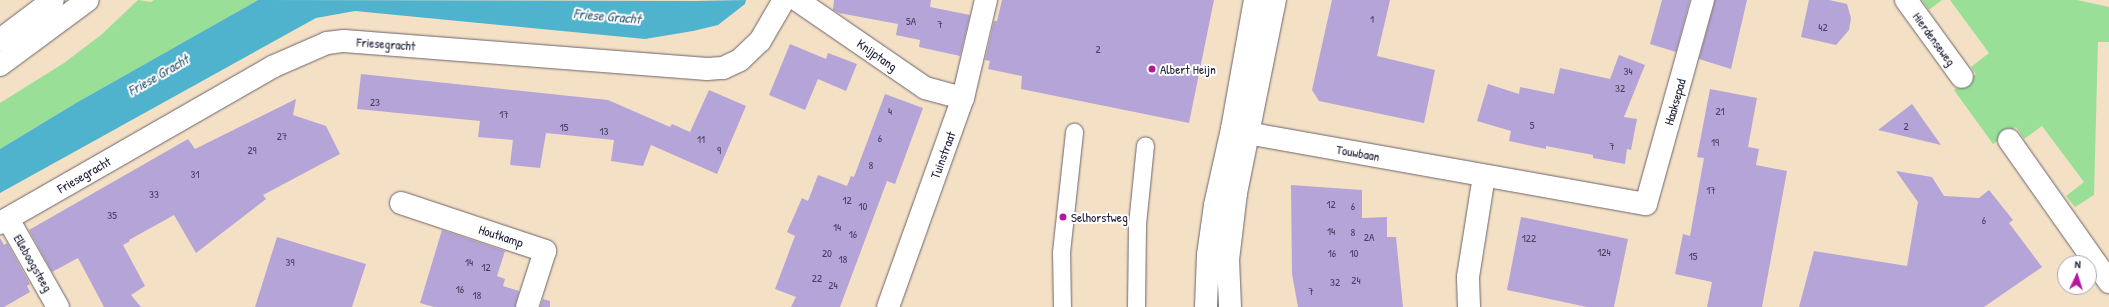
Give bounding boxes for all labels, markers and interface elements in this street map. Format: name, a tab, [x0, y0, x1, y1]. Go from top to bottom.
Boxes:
water label: Friese Gracht	[573, 5, 641, 27]
street label: Hierdenseweg	[1909, 9, 1959, 69]
house number: 1	[1370, 12, 1374, 26]
house number: 5A	[906, 14, 916, 28]
house number: 7	[937, 17, 943, 31]
house number: 42	[1818, 20, 1828, 34]
street label: Friesegracht	[356, 34, 416, 54]
street label: Knijptang	[854, 36, 900, 74]
house number: 2	[1095, 42, 1101, 56]
water label: Friese Gracht	[125, 51, 191, 99]
place label: Albert Heijn	[1160, 61, 1216, 77]
marker: Albert Heijn	[1147, 64, 1157, 74]
house number: 34	[1623, 64, 1633, 78]
street label: Haaksepad	[1661, 77, 1689, 127]
house number: 32	[1615, 81, 1625, 95]
house number: 23	[370, 95, 380, 109]
house number: 4	[888, 104, 892, 118]
house number: 21	[1715, 104, 1725, 118]
house number: 17	[499, 107, 509, 121]
house number: 5	[1530, 118, 1534, 132]
house number: 2	[1903, 119, 1909, 133]
house number: 15	[560, 120, 568, 134]
house number: 13	[600, 124, 608, 138]
house number: 27	[277, 129, 287, 143]
street label: Tuinstraat	[927, 129, 959, 181]
house number: 6	[878, 131, 882, 145]
house number: 11	[697, 132, 705, 146]
house number: 19	[1711, 135, 1719, 149]
house number: 7	[1609, 139, 1615, 153]
street label: Touwbaan	[1335, 142, 1381, 164]
house number: 29	[247, 143, 257, 157]
house number: 9	[717, 143, 721, 157]
street label: Friesegracht	[55, 153, 113, 197]
house number: 8	[869, 158, 873, 172]
house number: 31	[191, 167, 199, 181]
house number: 17	[1706, 183, 1716, 197]
house number: 33	[149, 187, 159, 201]
house number: 12	[842, 193, 852, 207]
house number: 12	[1326, 197, 1336, 211]
house number: 10	[859, 199, 867, 213]
house number: 6	[1351, 199, 1355, 213]
house number: 35	[107, 208, 117, 222]
place label: Selhorstweg	[1071, 209, 1128, 225]
marker: Selhorstweg	[1058, 212, 1068, 222]
house number: 6	[1982, 213, 1986, 227]
house number: 14	[833, 220, 841, 234]
street label: Houtkamp	[477, 221, 525, 251]
house number: 14	[1327, 224, 1335, 238]
house number: 8	[1351, 225, 1355, 239]
house number: 16	[849, 227, 857, 241]
house number: 2A	[1364, 230, 1374, 244]
street label: Elleboogsteeg	[10, 231, 56, 295]
house number: 122	[1522, 231, 1536, 245]
house number: 124	[1597, 245, 1611, 259]
house number: 20	[822, 246, 832, 260]
house number: 16	[1328, 246, 1336, 260]
house number: 10	[1350, 246, 1358, 260]
house number: 15	[1689, 249, 1697, 263]
house number: 18	[839, 252, 847, 266]
house number: 39	[286, 255, 294, 269]
house number: 14	[465, 255, 473, 269]
north arrow	[2057, 255, 2097, 295]
text: N	[2074, 257, 2081, 271]
house number: 12	[481, 260, 491, 274]
house number: 22	[812, 271, 822, 285]
house number: 24	[1351, 273, 1361, 287]
house number: 32	[1330, 275, 1340, 289]
house number: 24	[828, 278, 838, 292]
house number: 16	[456, 282, 464, 296]
house number: 7	[1308, 284, 1314, 298]
house number: 18	[473, 288, 481, 302]

